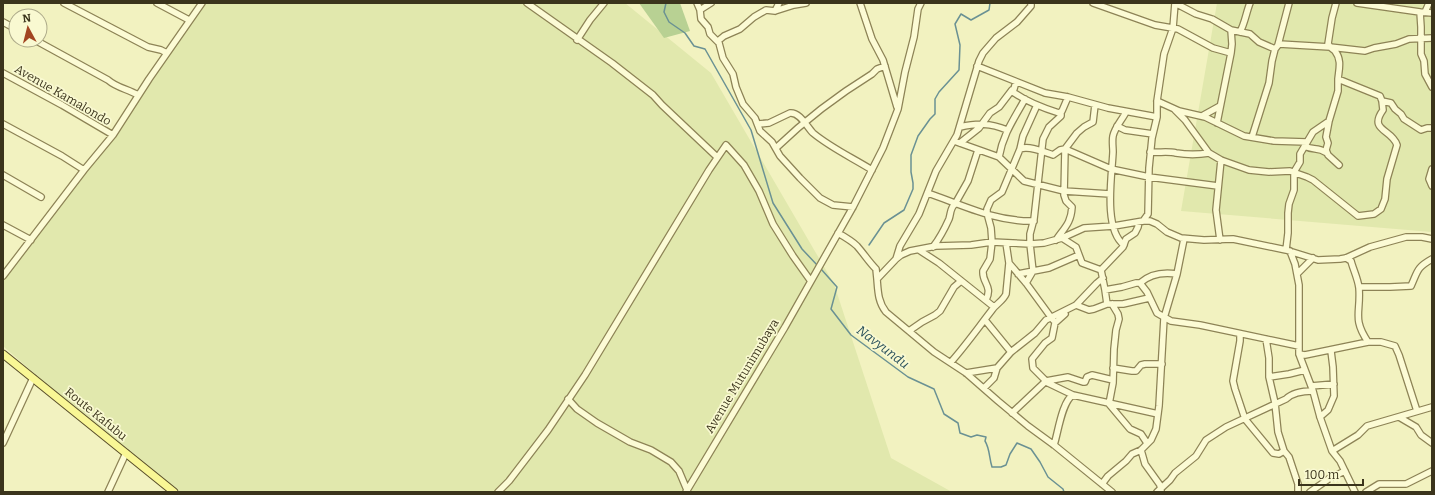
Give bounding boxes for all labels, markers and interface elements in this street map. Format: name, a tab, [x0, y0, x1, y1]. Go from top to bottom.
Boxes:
north arrow	[8, 8, 48, 48]
text: N	[22, 12, 32, 26]
street label: Avenue Kamalondo	[12, 62, 114, 128]
street label: Avenue Mutunimubaya	[702, 316, 782, 435]
water label: Navyundu	[854, 322, 912, 372]
street label: Route Kafubu	[62, 385, 130, 444]
scale bar	[1299, 461, 1363, 487]
text: 100 m	[1305, 468, 1340, 482]

